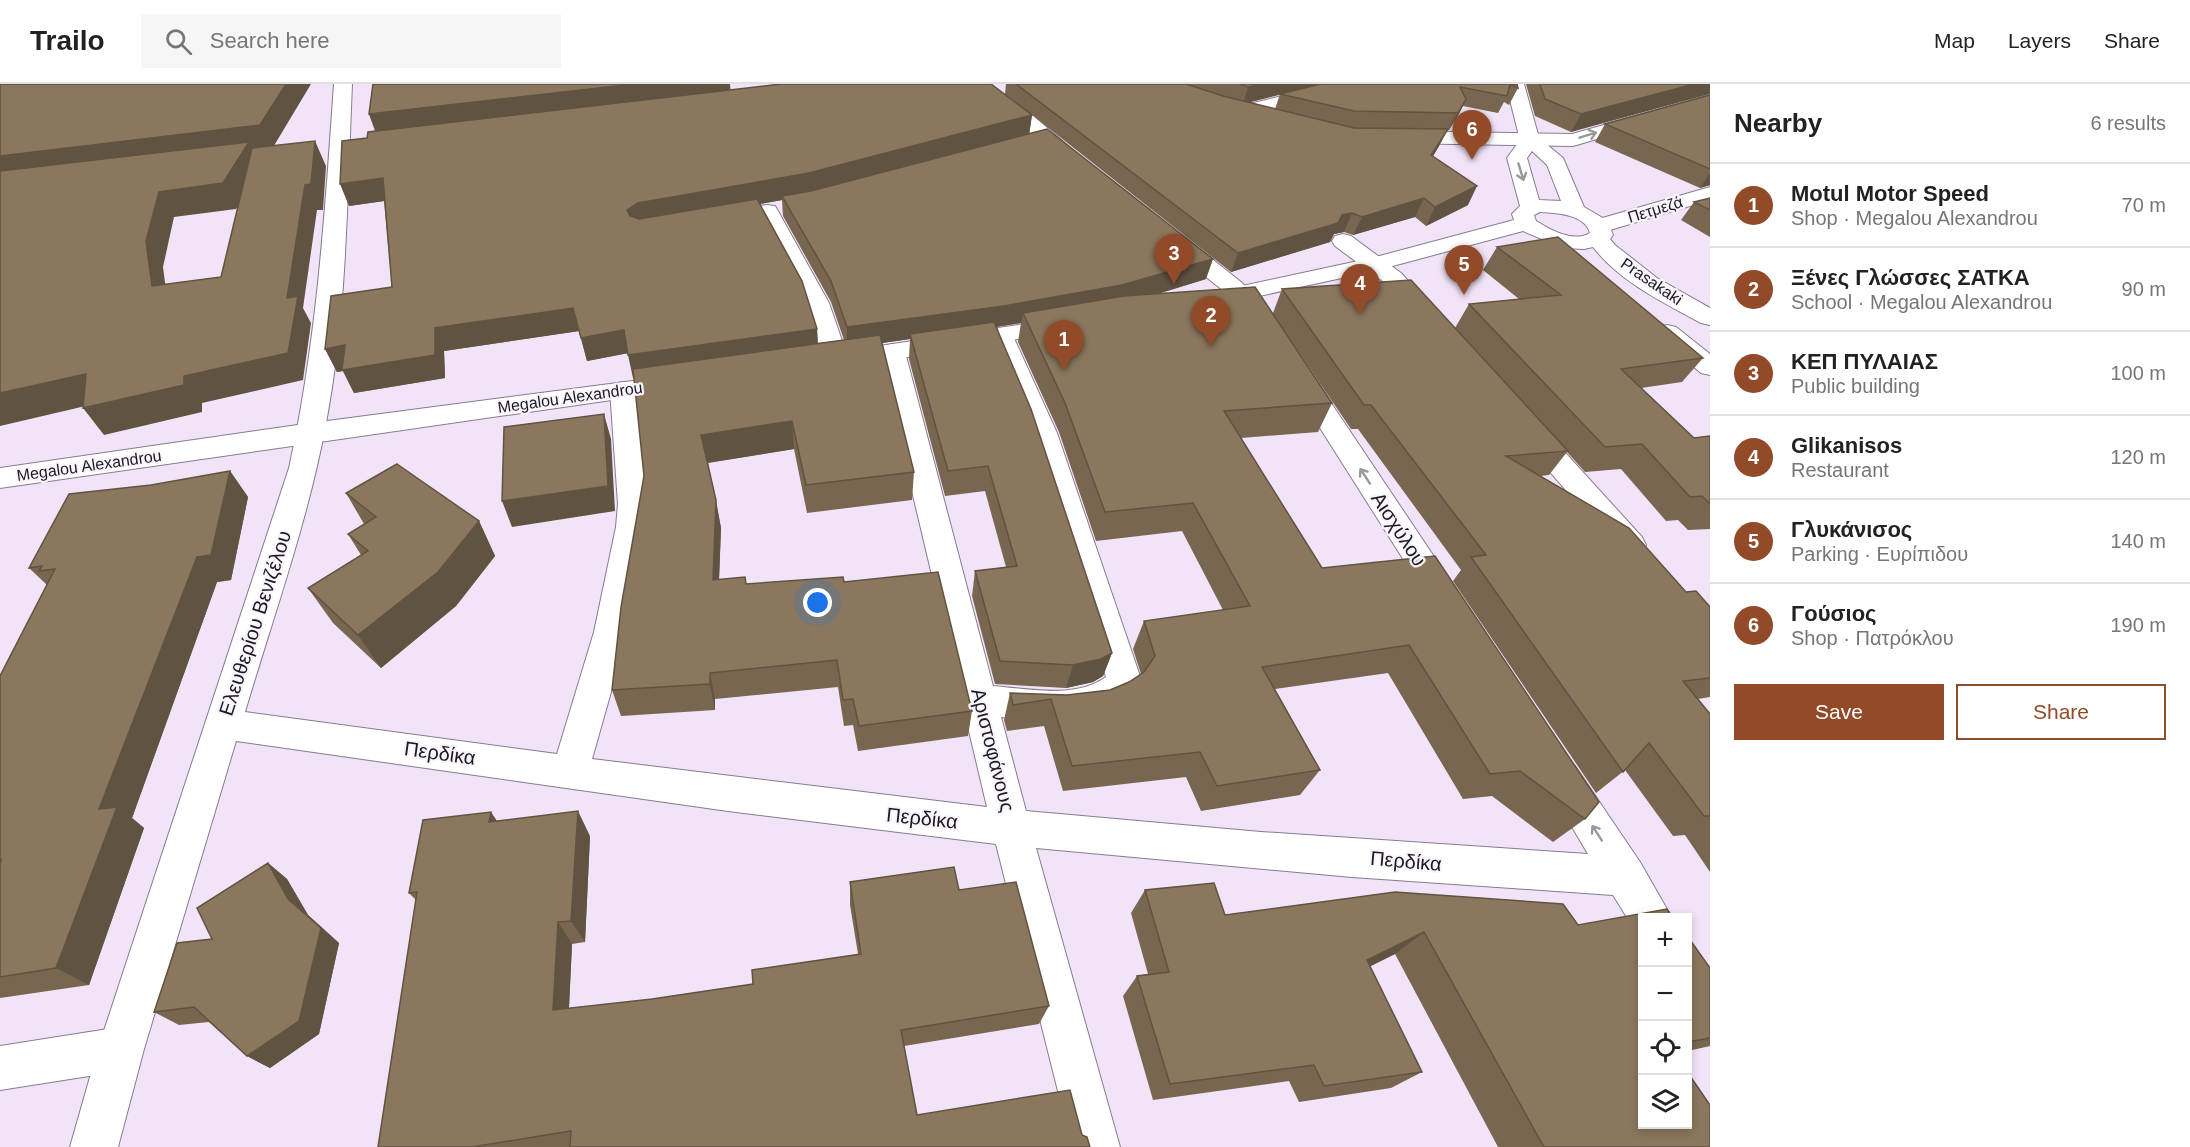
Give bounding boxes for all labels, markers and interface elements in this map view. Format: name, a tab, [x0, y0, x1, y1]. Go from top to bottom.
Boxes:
search box	[141, 14, 561, 68]
text: Trailo	[30, 25, 105, 56]
icon: search	[162, 25, 195, 58]
text: Search here	[210, 28, 330, 53]
text: Map	[1934, 29, 1975, 52]
text: Layers	[2008, 29, 2071, 52]
text: Share	[2104, 29, 2160, 52]
text: Nearby	[1734, 108, 1822, 138]
pin: 6	[1452, 110, 1492, 160]
text: 6 results	[2090, 112, 2166, 134]
one-way arrow	[1578, 129, 1597, 140]
one-way arrow	[1516, 162, 1527, 181]
text: Motul Motor Speed	[1791, 181, 1989, 206]
street label: Πετμεζά	[1626, 193, 1685, 227]
text: 1	[1748, 194, 1759, 216]
text: 70 m	[2122, 194, 2166, 216]
text: Shop · Megalou Alexandrou	[1791, 207, 2038, 229]
pin: 3	[1154, 234, 1194, 284]
pin: 5	[1444, 246, 1484, 295]
street label: Prasakaki	[1618, 255, 1686, 308]
pin: 4	[1340, 264, 1380, 314]
text: Ξένες Γλώσσες ΣΑΤΚΑ	[1791, 265, 2030, 290]
text: 2	[1748, 278, 1759, 300]
text: 90 m	[2122, 278, 2166, 300]
text: School · Megalou Alexandrou	[1791, 291, 2052, 313]
pin: 2	[1192, 296, 1230, 346]
pin: 1	[1044, 320, 1084, 370]
text: ΚΕΠ ΠΥΛΑΙΑΣ	[1791, 349, 1938, 374]
text: 3	[1748, 362, 1759, 384]
text: 100 m	[2110, 362, 2166, 384]
text: Public building	[1791, 375, 1920, 397]
street label: Megalou Alexandrou	[497, 379, 643, 416]
text: Glikanisos	[1791, 433, 1902, 458]
text: 4	[1748, 446, 1759, 468]
text: 120 m	[2110, 446, 2166, 468]
street label: Megalou Alexandrou	[16, 447, 162, 484]
text: Restaurant	[1791, 459, 1889, 481]
one-way arrow	[1359, 468, 1371, 484]
street label: Αισχύλου	[1367, 488, 1431, 570]
text: Γλυκάνισος	[1791, 517, 1912, 542]
street label: Ελευθερίου Βενιζέλου	[215, 528, 295, 718]
text: 5	[1748, 530, 1759, 552]
text: 140 m	[2110, 530, 2166, 552]
text: Parking · Ευρίπιδου	[1791, 543, 1968, 565]
your location	[803, 588, 832, 617]
text: Γούσιος	[1791, 601, 1877, 626]
text: 6	[1748, 614, 1759, 636]
text: 190 m	[2110, 614, 2166, 636]
text: Shop · Πατρόκλου	[1791, 627, 1954, 649]
button: Save	[1734, 684, 1944, 740]
button: Share	[1956, 684, 2166, 740]
street label: Αριστοφάνους	[967, 686, 1019, 814]
street label: Περδίκα	[403, 737, 477, 769]
street label: Περδίκα	[885, 803, 959, 833]
one-way arrow	[1591, 824, 1604, 841]
street label: Περδίκα	[1369, 847, 1443, 875]
map controls	[1638, 913, 1692, 1129]
button: +	[1638, 913, 1692, 967]
button: −	[1638, 967, 1692, 1021]
button: locate	[1638, 1021, 1692, 1075]
button: layers	[1638, 1075, 1692, 1129]

